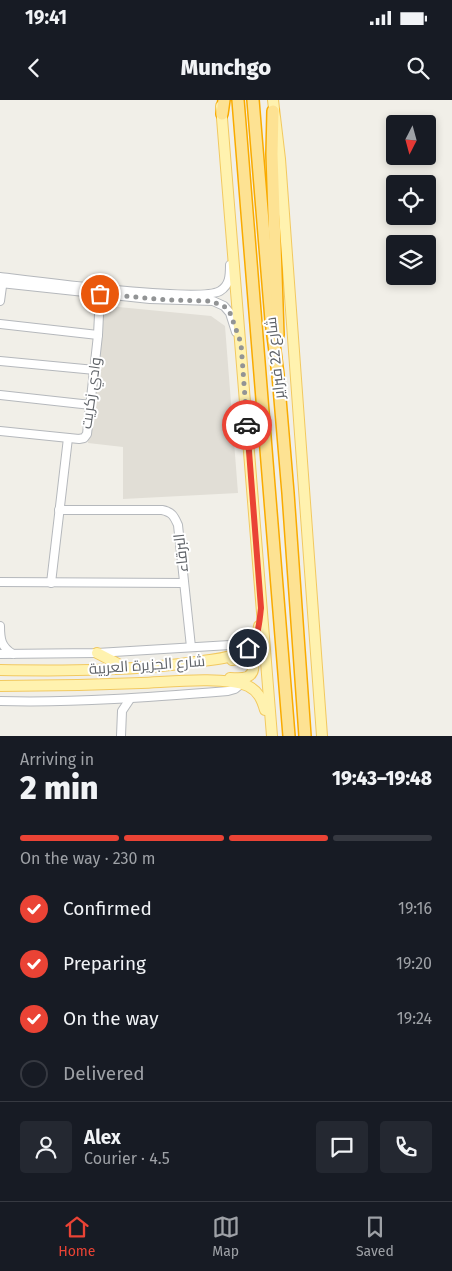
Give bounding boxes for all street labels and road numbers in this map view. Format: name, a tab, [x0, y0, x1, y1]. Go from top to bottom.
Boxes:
street label: شارع 22 فبراير	[262, 316, 290, 401]
street label: وادي زكريت	[77, 356, 108, 430]
street label: البرقاء	[170, 533, 192, 573]
street label: شارع الجزيرة العربية	[88, 652, 206, 680]

